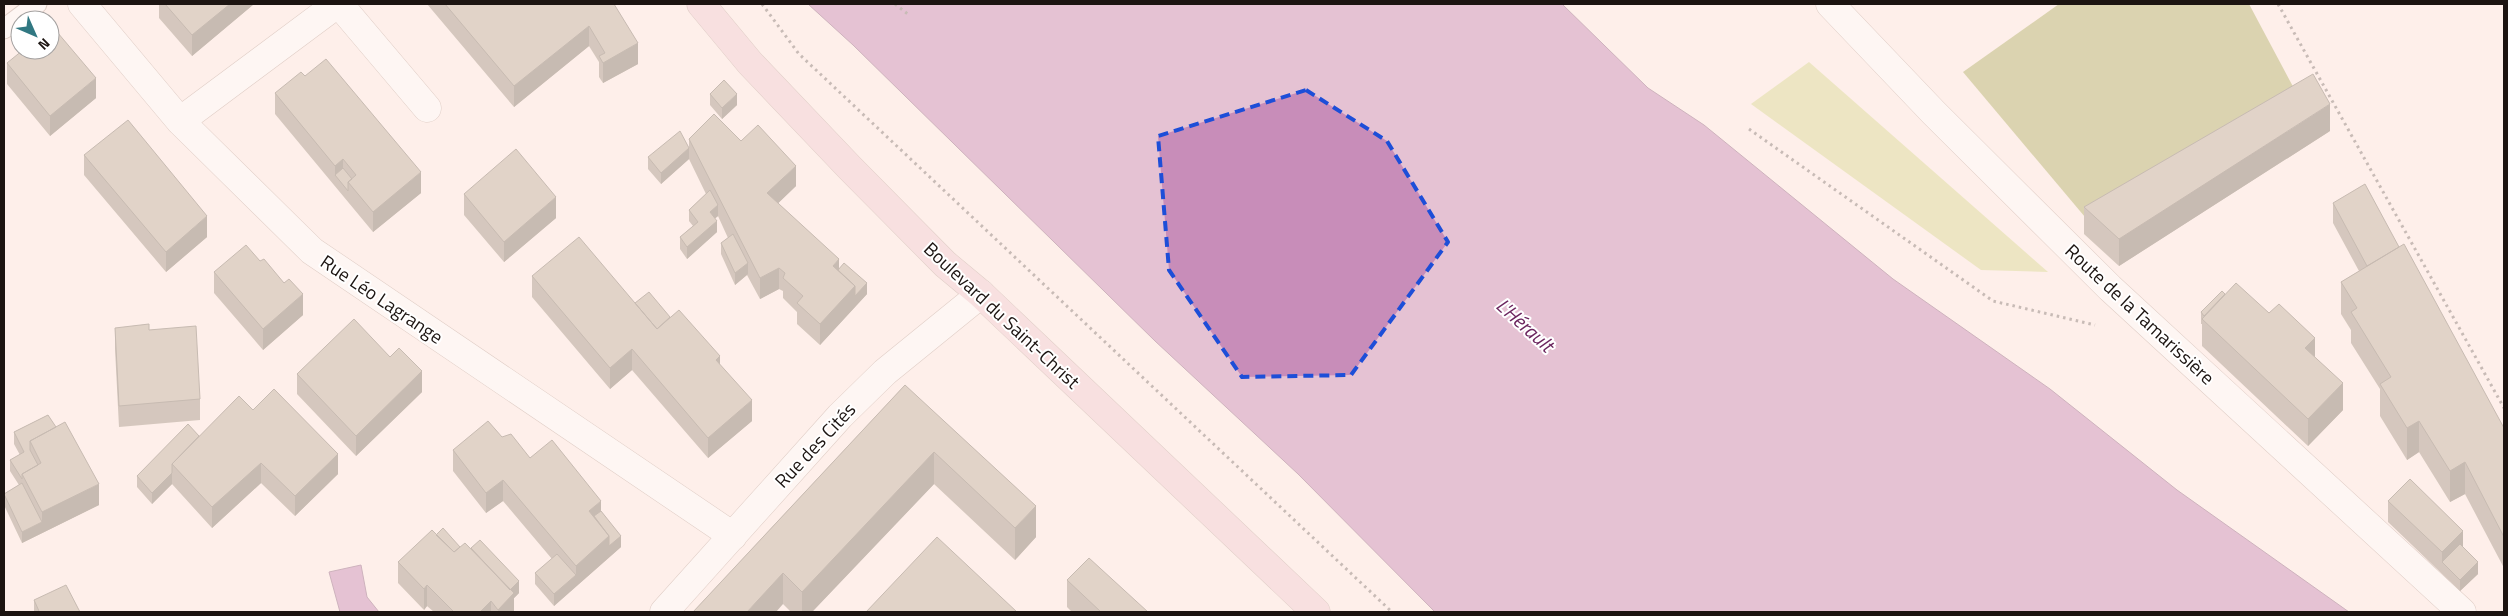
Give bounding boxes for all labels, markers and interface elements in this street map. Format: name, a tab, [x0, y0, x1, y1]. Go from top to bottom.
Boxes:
north arrow	[10, 10, 60, 60]
text: N	[34, 34, 55, 55]
street label: Boulevard du Saint-Christ	[918, 234, 1087, 395]
street label: Route de la Tamarissière	[2059, 236, 2222, 391]
street label: Rue Léo Lagrange	[315, 247, 449, 350]
water label: L'Hérault	[1489, 290, 1563, 361]
street label: Rue des Cités	[767, 395, 862, 494]

